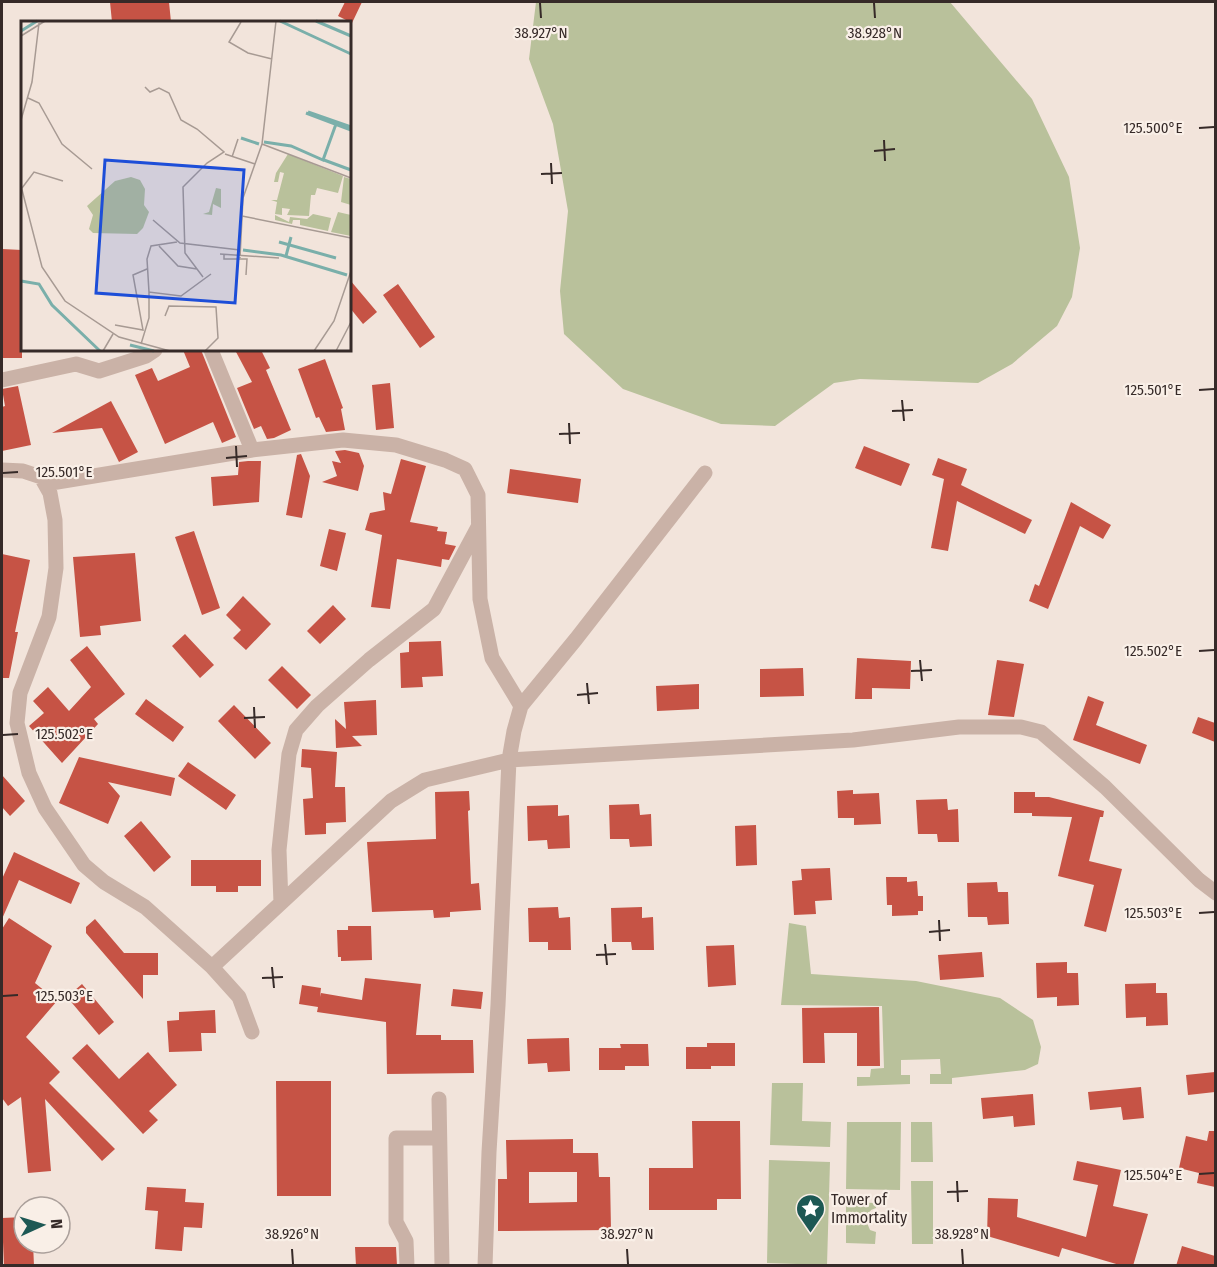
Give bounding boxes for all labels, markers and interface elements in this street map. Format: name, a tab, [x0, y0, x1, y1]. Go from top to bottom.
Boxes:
inset map	[21, 21, 351, 351]
text: 38.927°N	[515, 24, 567, 42]
text: 38.928°N	[848, 24, 902, 42]
text: 125.500°E	[1123, 119, 1183, 137]
text: 125.501°E	[1125, 381, 1181, 399]
text: 125.501°E	[36, 463, 92, 481]
text: 125.502°E	[1124, 642, 1182, 660]
text: 125.502°E	[35, 725, 93, 743]
text: 125.503°E	[1124, 904, 1182, 922]
text: 125.503°E	[35, 987, 93, 1005]
text: 125.504°E	[1124, 1166, 1182, 1184]
place label: Tower of Immortality	[831, 1190, 908, 1227]
place icon: Tower of Immortality	[794, 1192, 826, 1234]
north arrow	[12, 1195, 72, 1255]
text: N	[47, 1219, 66, 1229]
text: 38.926°N	[265, 1225, 319, 1243]
text: 38.927°N	[601, 1225, 653, 1243]
text: 38.928°N	[935, 1225, 989, 1243]

